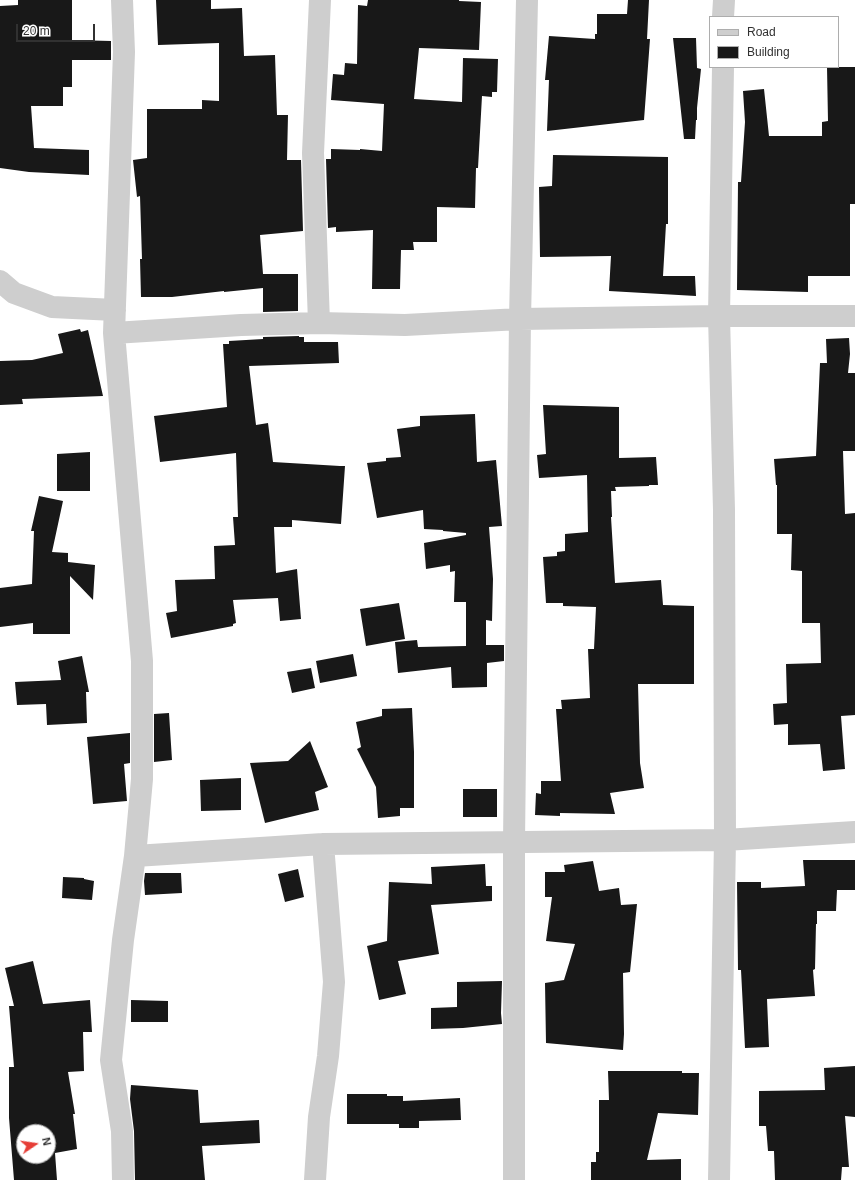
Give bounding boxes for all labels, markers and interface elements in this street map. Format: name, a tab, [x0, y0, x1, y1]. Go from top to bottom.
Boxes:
scale bar	[18, 16, 97, 42]
legend	[709, 16, 839, 68]
text: 20 m	[23, 24, 50, 38]
text: Road	[747, 25, 776, 39]
text: Building	[747, 45, 790, 59]
north arrow	[16, 1124, 56, 1164]
text: N	[40, 1136, 53, 1147]

